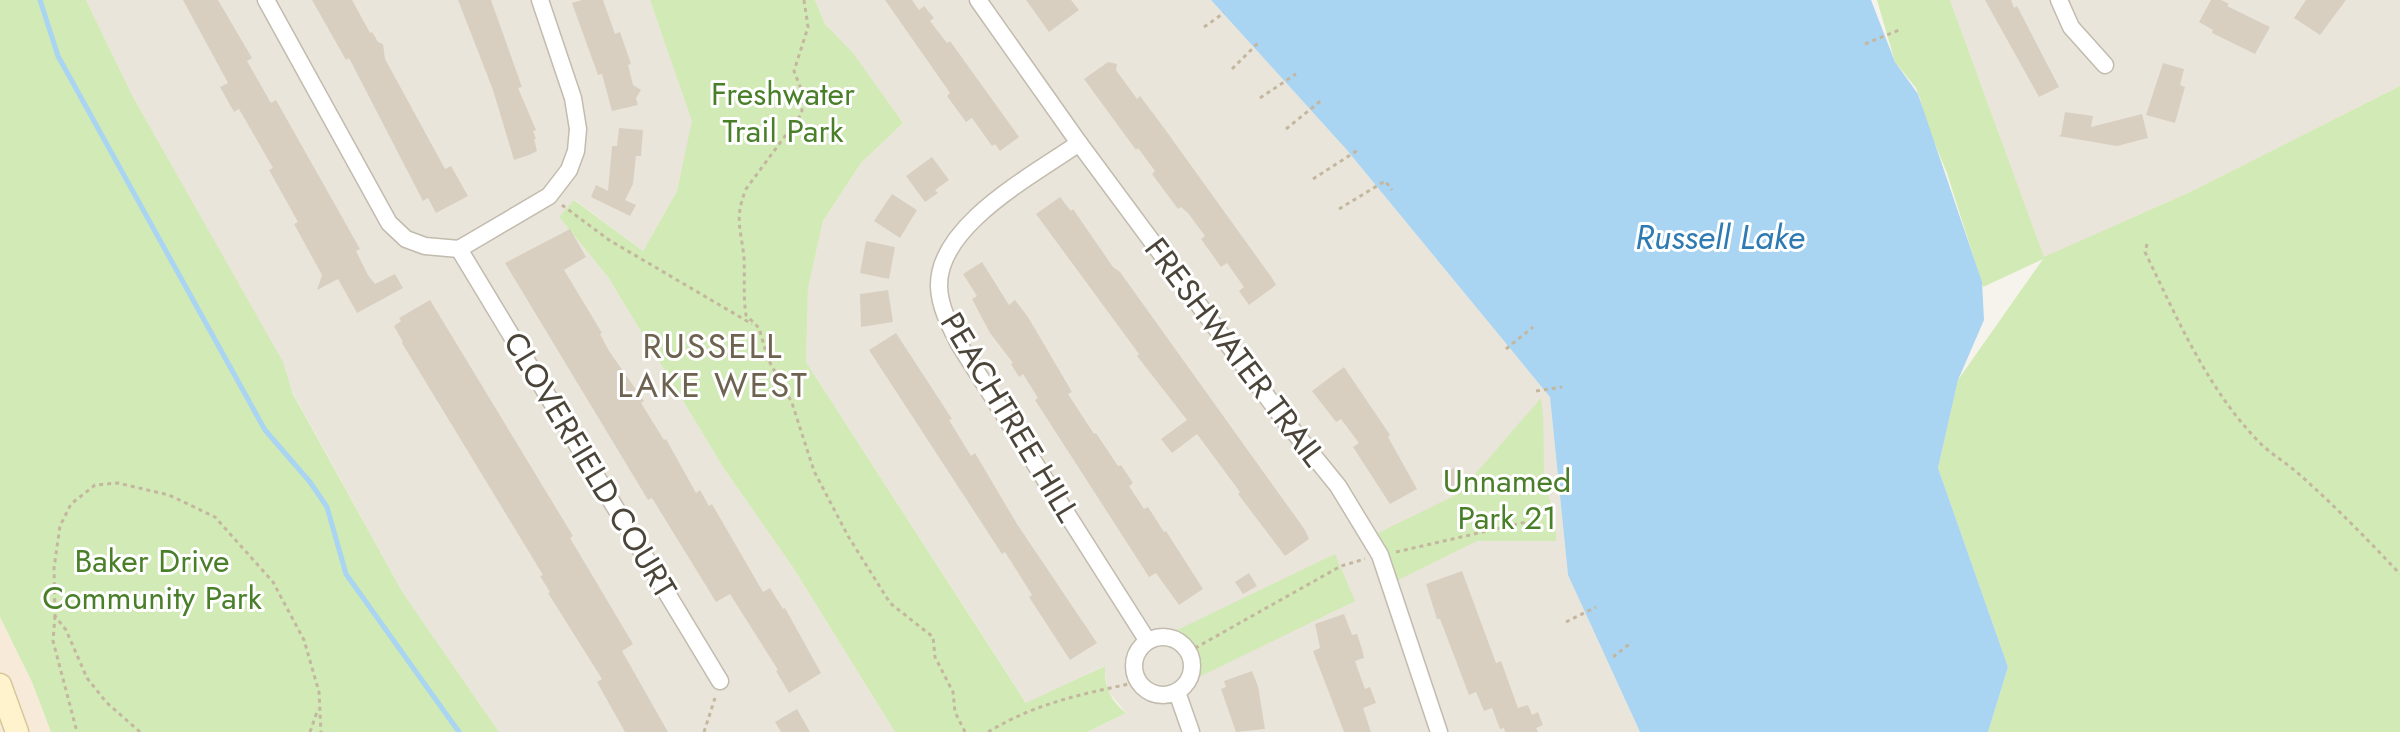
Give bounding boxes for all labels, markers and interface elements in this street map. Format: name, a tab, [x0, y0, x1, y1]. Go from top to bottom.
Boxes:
park label: Freshwater Trail Park	[711, 71, 855, 154]
water label: Russell Lake	[1635, 213, 1805, 262]
street label: FRESHWATER TRAIL	[1134, 228, 1337, 476]
street label: PEACHTREE HILL	[929, 303, 1091, 531]
district label: RUSSELL LAKE WEST	[617, 322, 809, 410]
street label: CLOVERFIELD COURT	[492, 323, 688, 607]
park label: Unnamed Park 21	[1443, 458, 1571, 541]
park label: Baker Drive Community Park	[42, 538, 263, 621]

